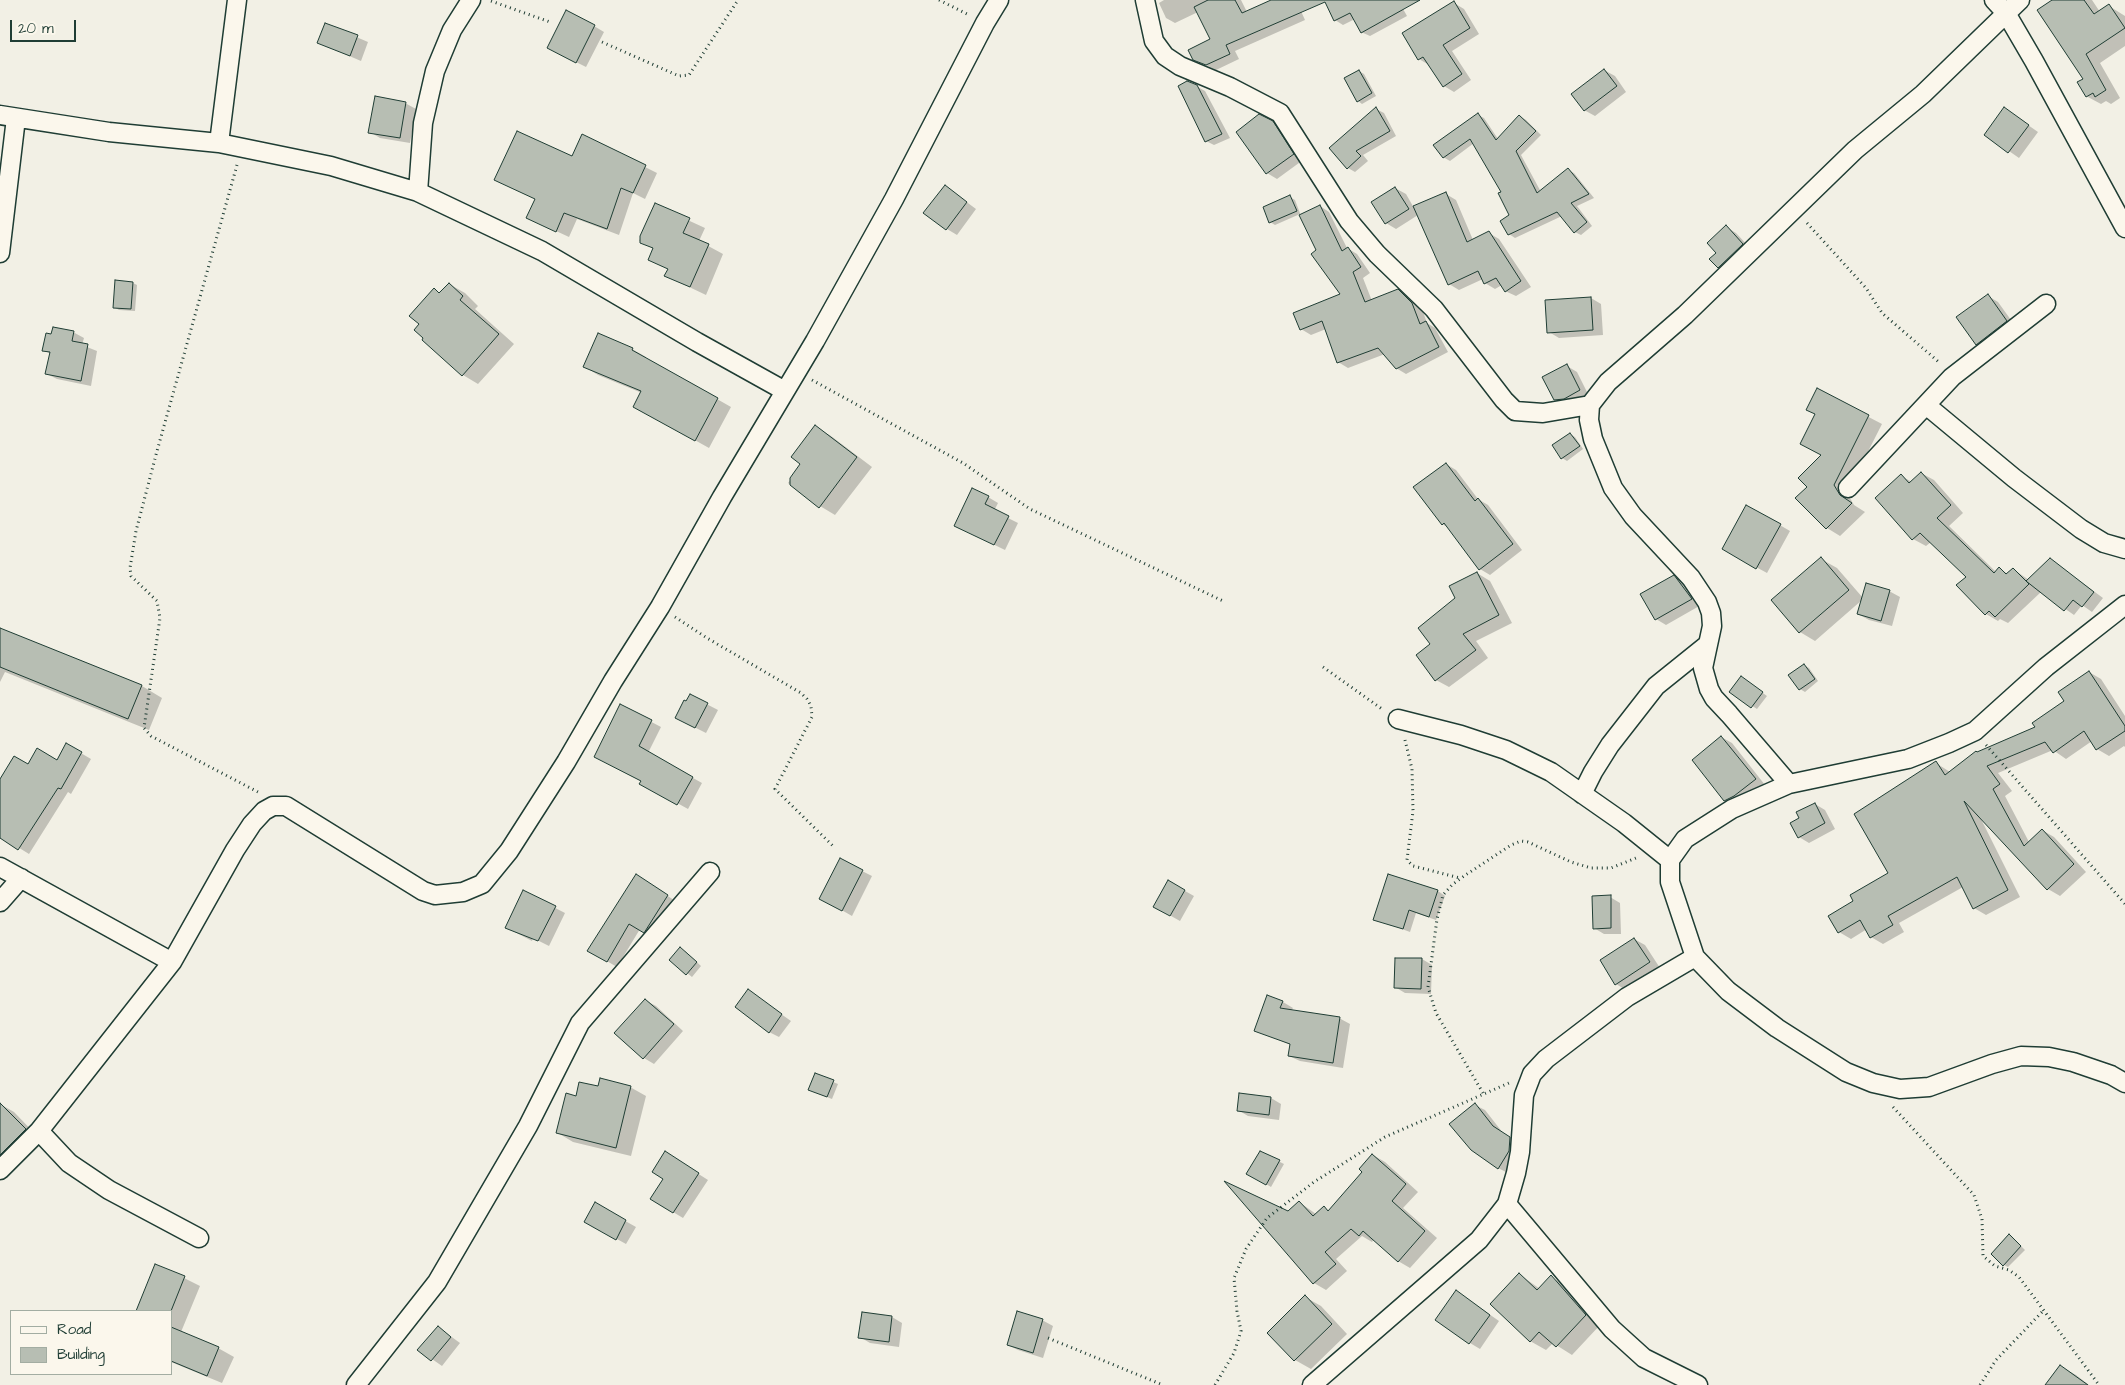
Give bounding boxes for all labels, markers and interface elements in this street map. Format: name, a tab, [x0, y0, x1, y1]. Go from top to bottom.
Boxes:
scale bar	[12, 10, 79, 42]
text: 20 m	[18, 18, 54, 39]
legend	[10, 1310, 172, 1375]
text: Road	[57, 1319, 91, 1340]
text: Building	[57, 1344, 105, 1365]

